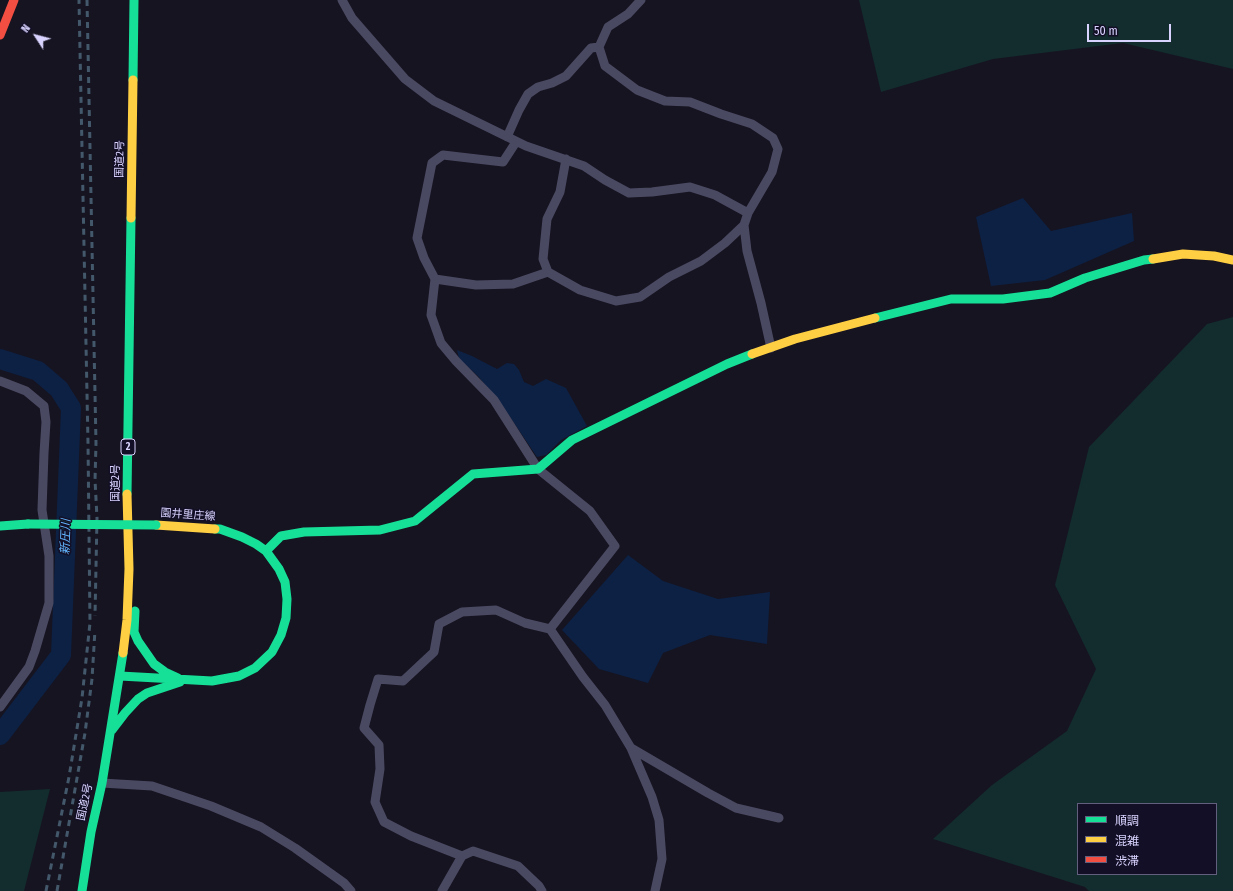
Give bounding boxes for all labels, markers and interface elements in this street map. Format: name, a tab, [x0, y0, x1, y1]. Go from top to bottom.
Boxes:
north arrow	[16, 16, 56, 56]
scale bar	[1089, 16, 1173, 42]
text: N	[19, 22, 33, 35]
text: 50 m	[1094, 24, 1118, 38]
street label: 国道2号	[113, 140, 127, 178]
road number: 2	[121, 439, 135, 455]
street label: 国道2号	[109, 464, 123, 502]
street label: 園井里庄線	[160, 506, 216, 524]
water label: 新圧川	[58, 519, 74, 555]
street label: 国道2号	[75, 782, 95, 822]
legend	[1077, 803, 1217, 875]
text: 順調	[1115, 814, 1139, 828]
text: 混雑	[1115, 834, 1139, 848]
text: 渋滞	[1115, 854, 1139, 868]

